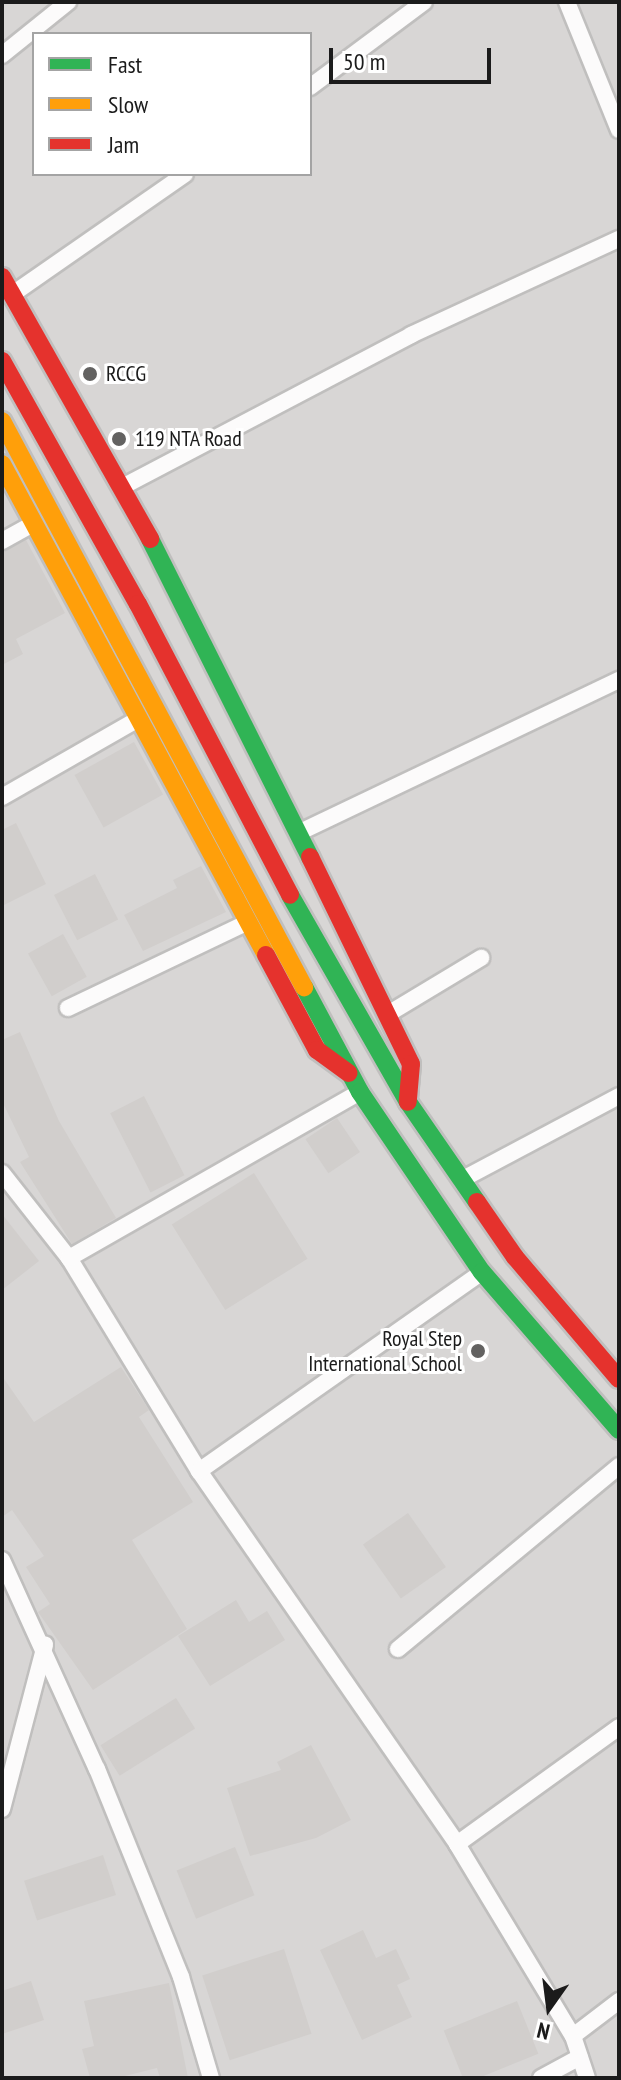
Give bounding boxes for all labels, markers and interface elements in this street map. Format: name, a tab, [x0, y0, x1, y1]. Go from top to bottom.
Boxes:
legend	[32, 32, 312, 176]
scale bar	[333, 32, 495, 82]
text: 50 m	[343, 46, 385, 77]
text: Fast	[108, 49, 142, 80]
text: Slow	[108, 89, 148, 120]
text: Jam	[108, 129, 139, 160]
place label: RCCG	[106, 361, 146, 387]
marker: RCCG	[81, 365, 99, 383]
place label: 119 NTA Road	[135, 426, 242, 452]
marker: 119 NTA Road	[110, 430, 128, 448]
place label: Royal Step International School	[308, 1325, 462, 1376]
marker: Royal Step International School	[469, 1342, 487, 1360]
north arrow	[509, 1968, 589, 2048]
text: N	[534, 2016, 552, 2046]

